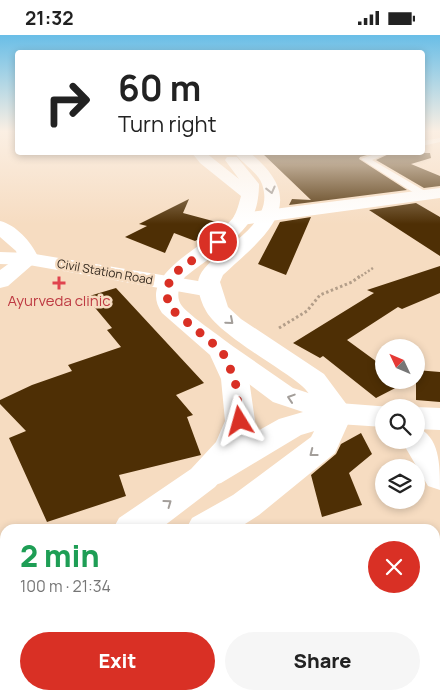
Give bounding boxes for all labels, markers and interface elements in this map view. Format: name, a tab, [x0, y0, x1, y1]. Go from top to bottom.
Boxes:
text: 21:32	[25, 5, 74, 31]
text: 60 m	[118, 64, 201, 112]
icon: right	[35, 70, 100, 135]
text: Turn right	[118, 109, 216, 139]
one-way arrow	[265, 186, 276, 195]
pin	[197, 221, 239, 263]
icon: arrive	[204, 228, 232, 256]
street label: Civil Station Road	[56, 255, 154, 288]
marker: Ayurveda clinic	[52, 276, 66, 290]
place label: Ayurveda clinic	[7, 290, 111, 311]
one-way arrow	[224, 315, 233, 324]
north arrow	[375, 339, 425, 389]
map controls	[375, 339, 425, 509]
position arrow	[213, 394, 265, 446]
one-way arrow	[288, 394, 296, 404]
button: search	[375, 399, 425, 449]
one-way arrow	[310, 448, 319, 456]
button: layers	[375, 459, 425, 509]
one-way arrow	[162, 500, 171, 509]
text: 2 min	[20, 535, 100, 576]
button: close	[368, 541, 420, 593]
text: 100 m · 21:34	[20, 575, 111, 597]
button: Exit	[20, 632, 215, 690]
button: Share	[225, 632, 420, 690]

